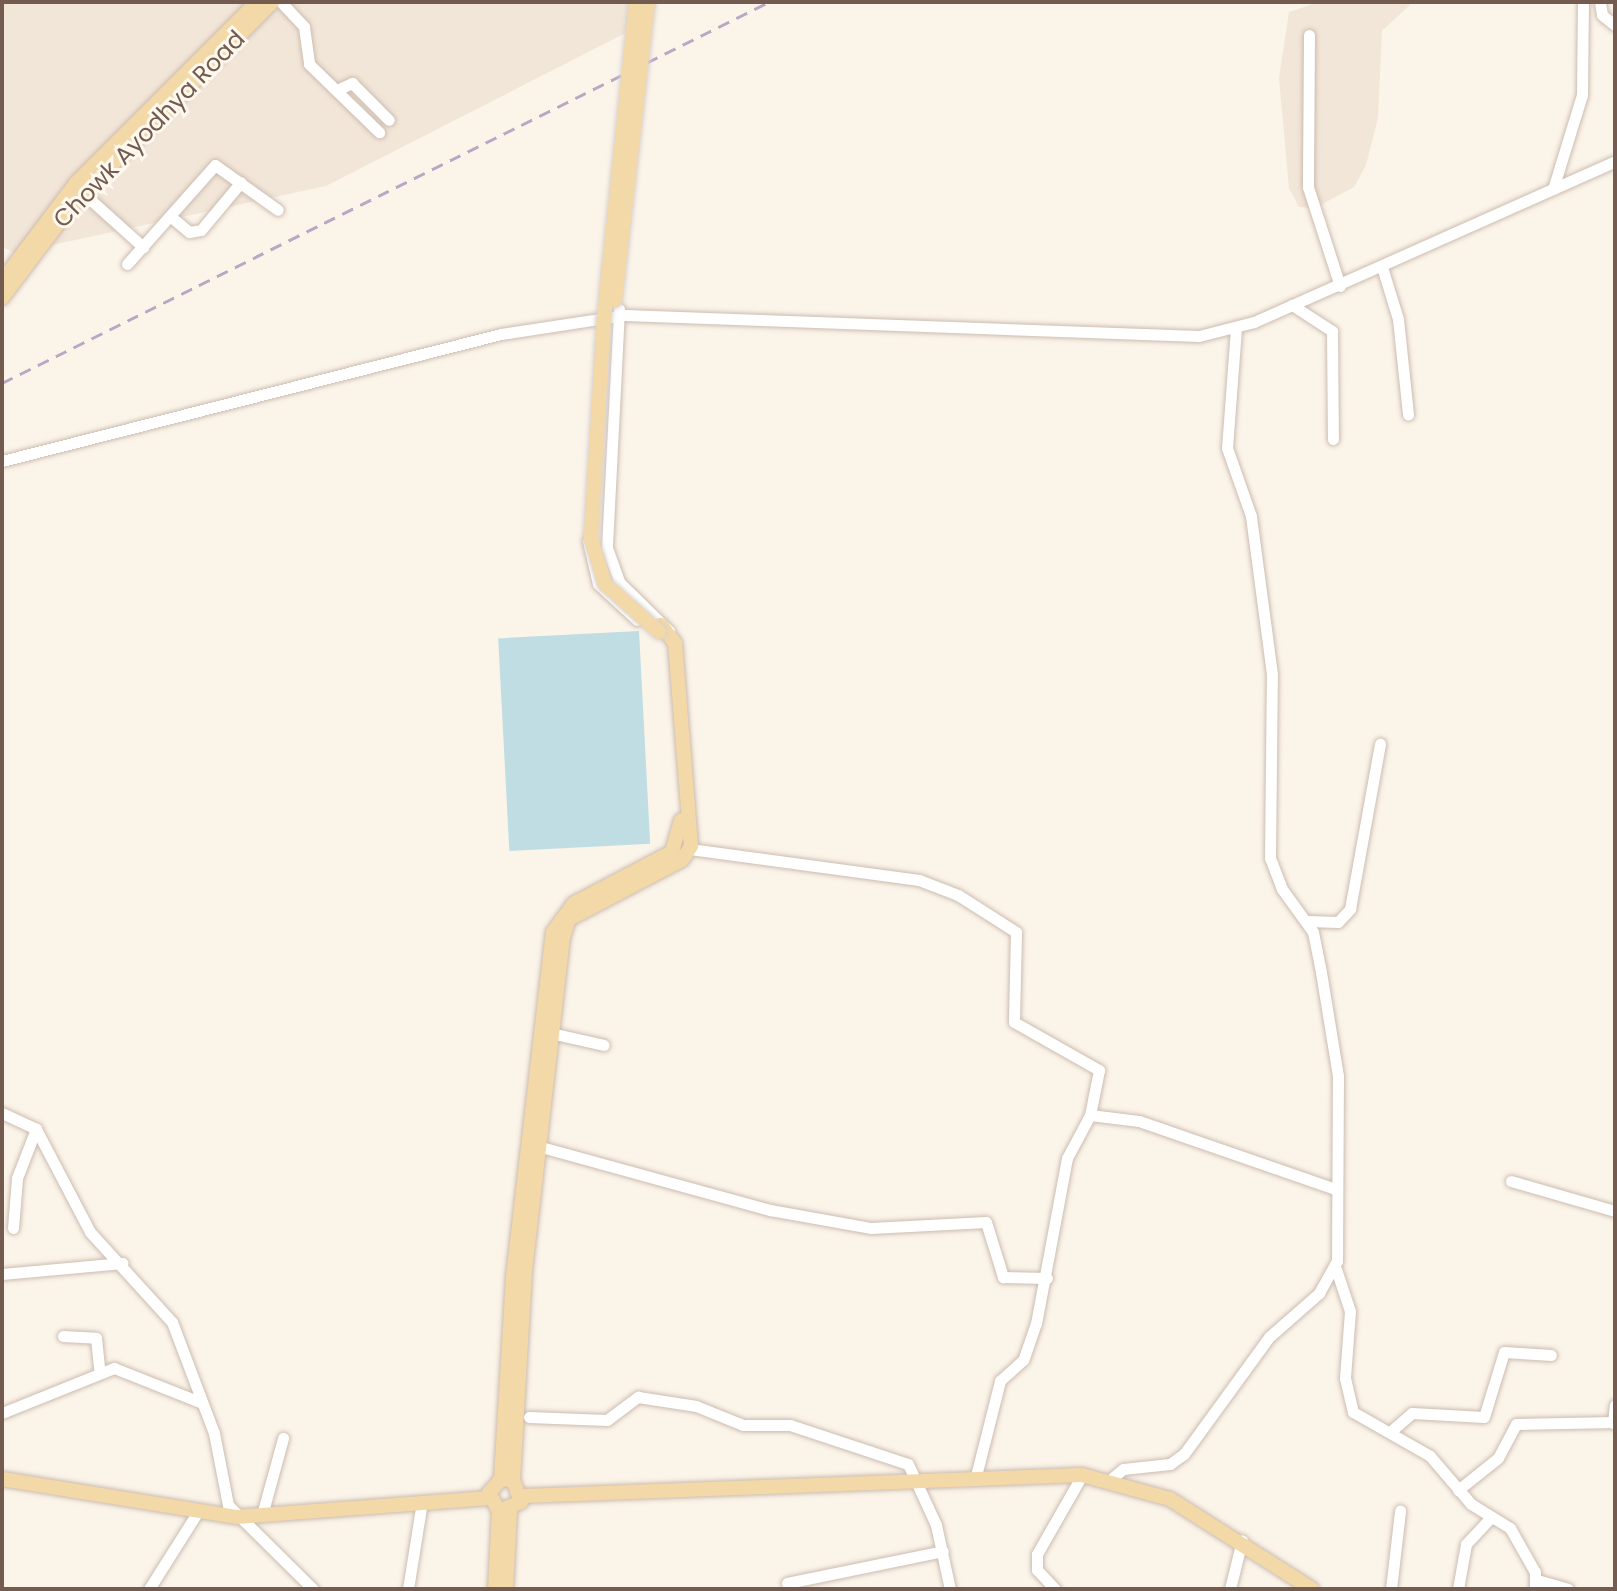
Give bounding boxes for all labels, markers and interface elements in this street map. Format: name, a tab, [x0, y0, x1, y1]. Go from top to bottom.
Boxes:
street label: Chowk Ayodhya Road	[47, 24, 251, 234]

